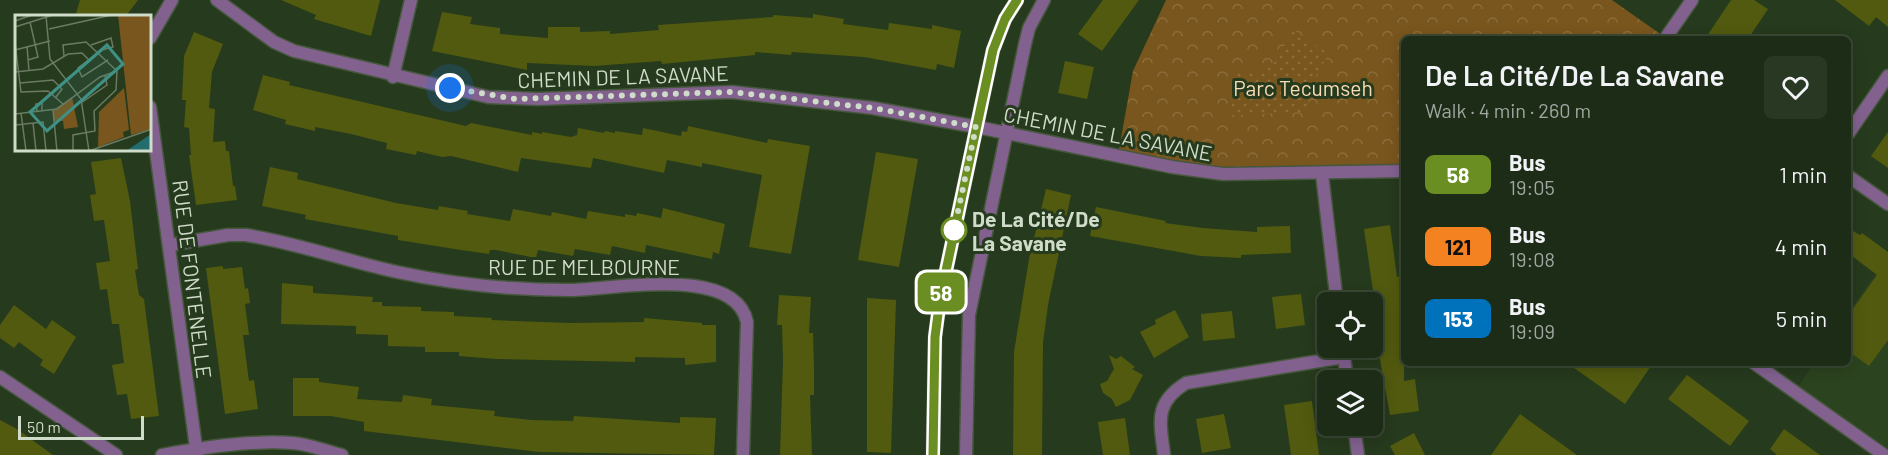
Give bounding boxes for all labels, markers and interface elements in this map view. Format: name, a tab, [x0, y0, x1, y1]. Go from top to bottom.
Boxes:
inset map	[15, 15, 152, 152]
button: heart	[1764, 56, 1827, 119]
text: De La Cité/De La Savane	[1425, 58, 1725, 92]
street label: CHEMIN DE LA SAVANE	[517, 60, 729, 92]
your location	[435, 73, 465, 103]
park label: Parc Tecumseh	[1233, 75, 1373, 100]
text: Walk · 4 min · 260 m	[1425, 98, 1591, 122]
street label: CHEMIN DE LA SAVANE	[1002, 101, 1214, 165]
text: Bus	[1509, 149, 1546, 175]
text: 1 min	[1779, 161, 1827, 187]
text: 58	[1447, 162, 1469, 187]
text: 19:05	[1509, 175, 1555, 199]
street label: RUE DE FONTENELLE	[168, 178, 218, 380]
place label: De La Cité/De La Savane	[972, 206, 1100, 255]
marker: De La Cité/De La Savane	[941, 217, 967, 243]
text: Bus	[1509, 221, 1546, 247]
text: 4 min	[1775, 233, 1827, 259]
text: 121	[1445, 234, 1471, 259]
text: 19:08	[1509, 247, 1555, 271]
street label: RUE DE MELBOURNE	[488, 254, 680, 279]
line badge: 58	[914, 272, 968, 312]
text: 58	[930, 280, 952, 305]
map controls	[1317, 292, 1383, 436]
button: locate	[1317, 292, 1383, 358]
text: Bus	[1509, 293, 1546, 319]
text: 5 min	[1776, 305, 1827, 331]
text: 153	[1443, 306, 1473, 331]
text: 19:09	[1509, 319, 1555, 343]
button: layers	[1317, 370, 1383, 436]
scale bar	[18, 413, 144, 440]
text: 50 m	[27, 417, 61, 436]

